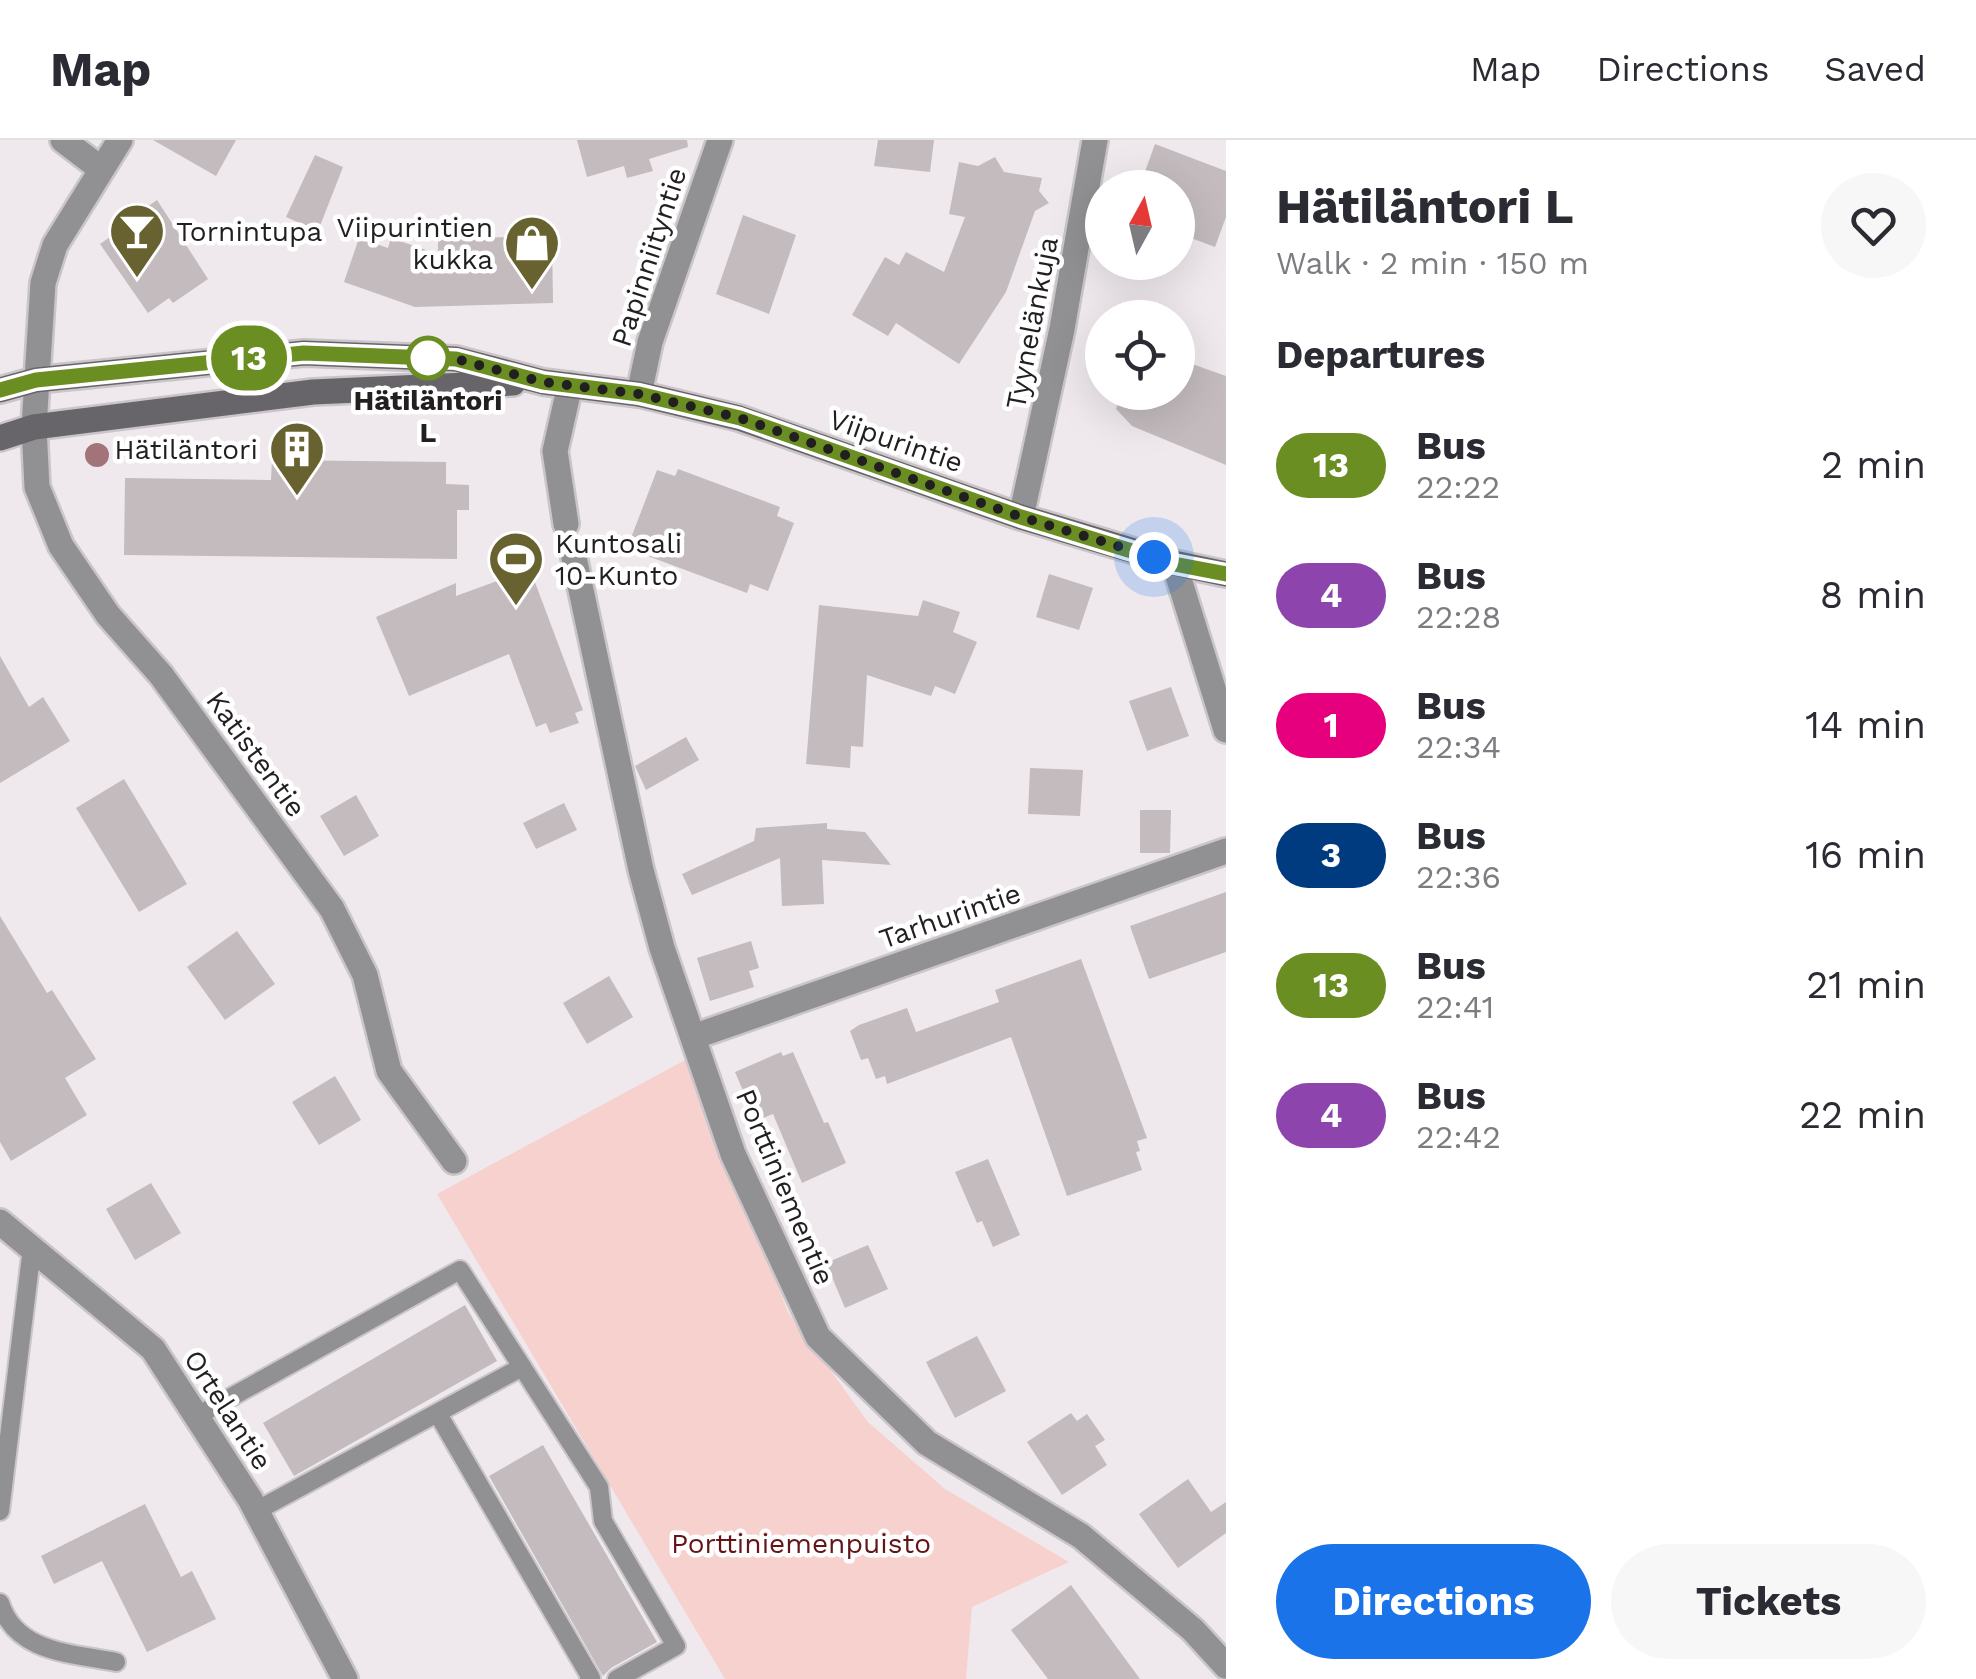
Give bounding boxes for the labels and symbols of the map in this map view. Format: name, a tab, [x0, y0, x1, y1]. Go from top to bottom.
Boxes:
street label: Papinniityntie	[605, 163, 693, 351]
north arrow	[1085, 170, 1195, 280]
bar icon: Tornintupa	[107, 201, 167, 280]
place label: Viipurintien kukka	[336, 211, 493, 276]
shop icon: Viipurintien kukka	[502, 213, 562, 292]
place label: Tornintupa	[176, 215, 323, 248]
street label: Tyynelänkuja	[999, 234, 1065, 412]
line badge: 13	[204, 326, 294, 390]
marker: Hätiläntori L	[407, 337, 449, 379]
place label: Hätiläntori L	[354, 384, 502, 449]
street label: Viipurintie	[825, 403, 967, 479]
building icon: Hätiläntori	[267, 419, 327, 498]
place label: Hätiläntori	[114, 433, 258, 466]
place label: Kuntosali 10-Kunto	[555, 527, 682, 592]
sports icon: Kuntosali 10-Kunto	[486, 529, 546, 608]
your location	[1129, 532, 1179, 582]
street label: Katistentie	[199, 685, 313, 823]
street label: Tarhurintie	[875, 876, 1025, 956]
street label: Porttiniementie	[729, 1084, 841, 1290]
street label: Ortelantie	[177, 1344, 279, 1476]
park label: Porttiniemenpuisto	[671, 1527, 931, 1560]

